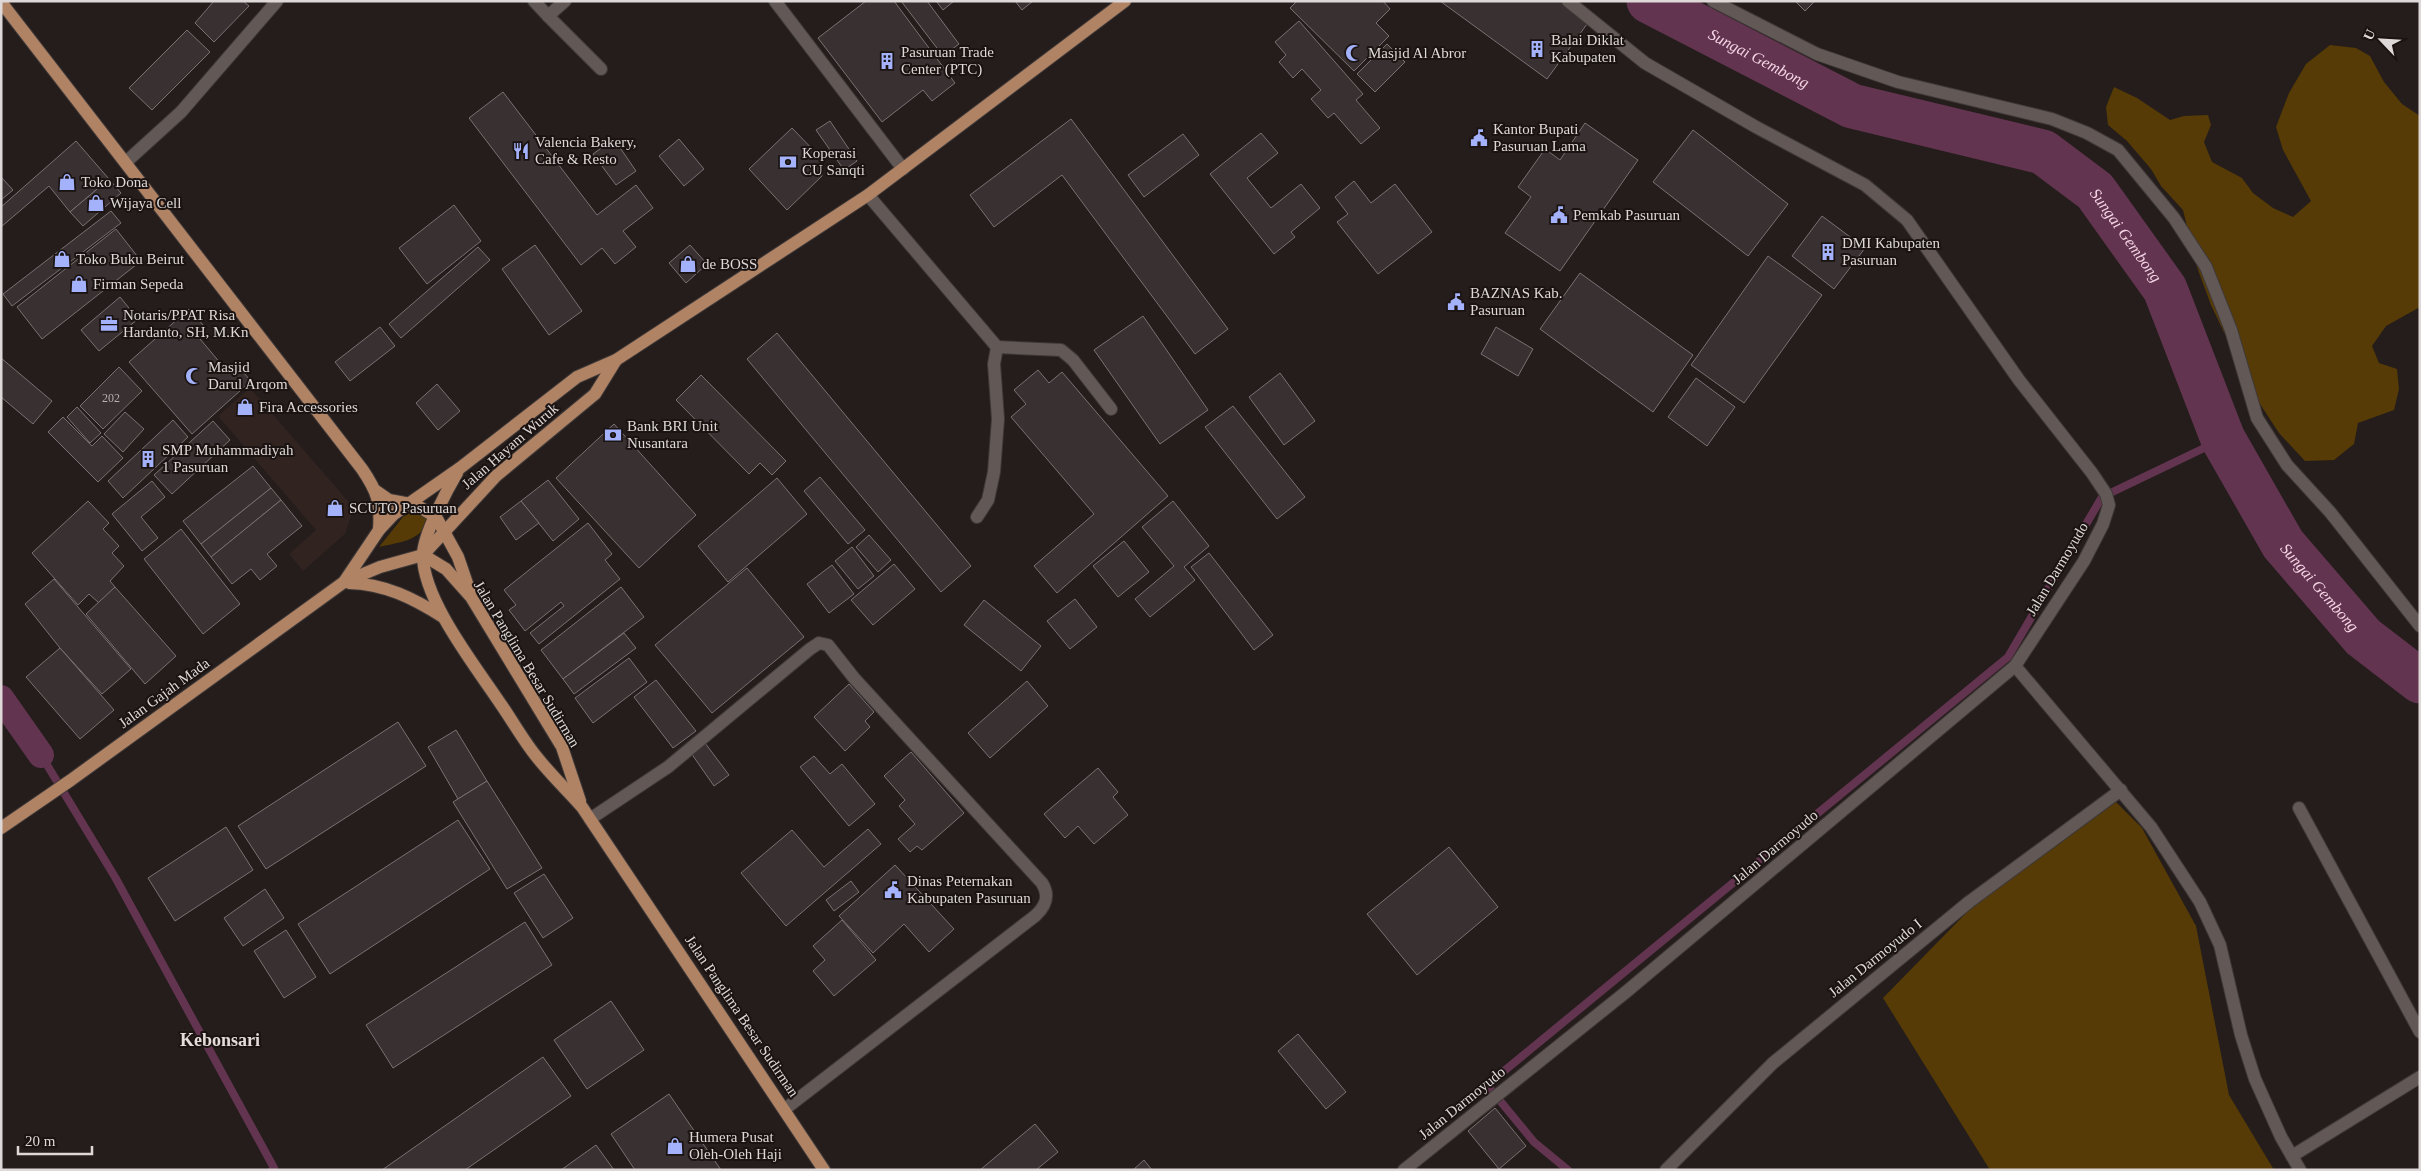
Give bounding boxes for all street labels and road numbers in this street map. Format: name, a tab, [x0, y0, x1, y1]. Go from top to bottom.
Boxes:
street label: Jalan Hayam Wuruk	[459, 399, 562, 492]
street label: Jalan Darmoyudo	[2023, 519, 2091, 619]
street label: Jalan Panglima Besar Sudirman	[471, 578, 583, 750]
street label: Jalan Gajah Mada	[115, 655, 213, 731]
street label: Jalan Darmoyudo	[1729, 807, 1821, 887]
street label: Jalan Darmoyudo I	[1825, 916, 1925, 1000]
street label: Jalan Panglima Besar Sudirman	[682, 932, 802, 1100]
street label: Jalan Darmoyudo	[1416, 1063, 1508, 1143]

